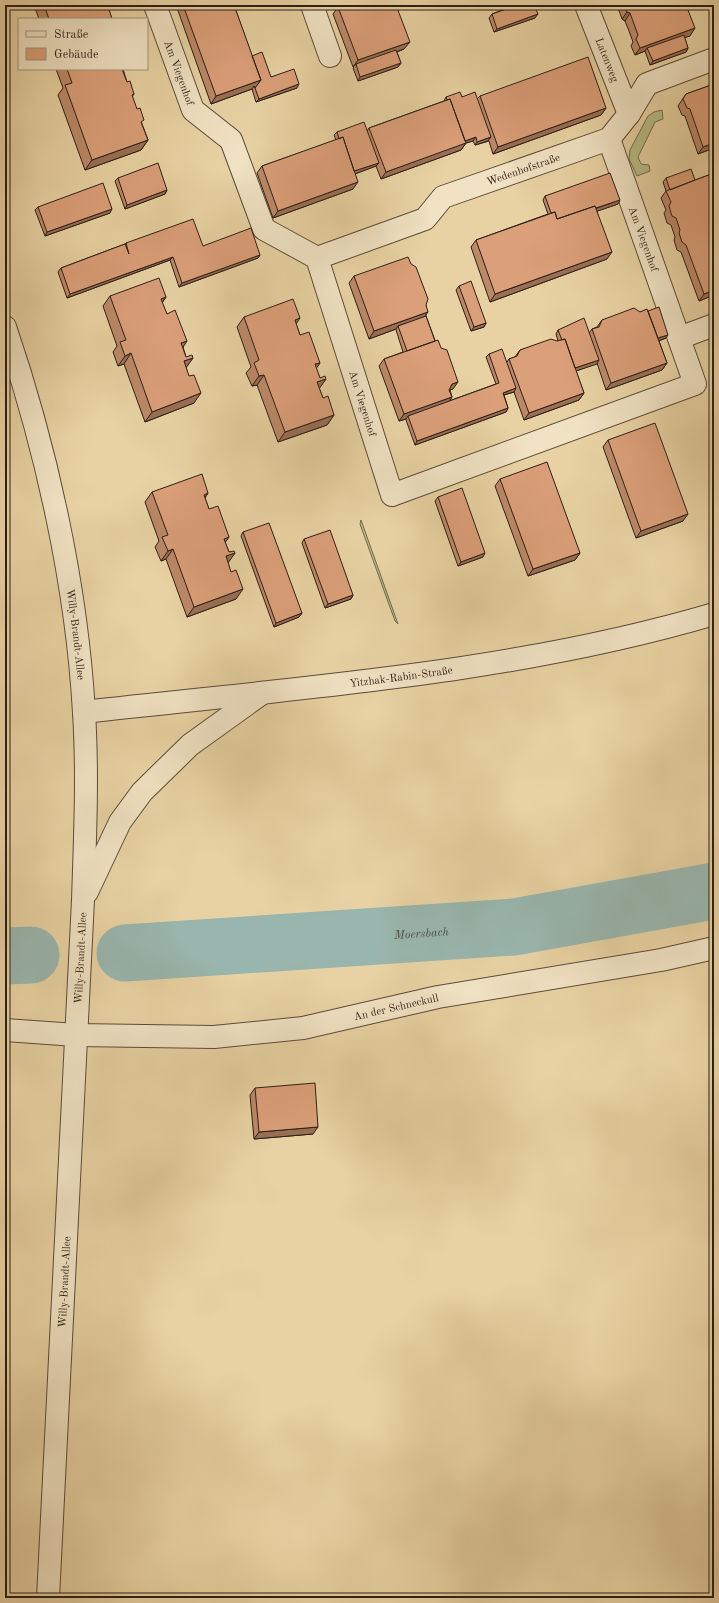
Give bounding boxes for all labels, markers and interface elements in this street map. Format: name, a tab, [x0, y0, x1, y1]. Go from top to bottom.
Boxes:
legend	[18, 18, 148, 70]
text: Straße	[54, 29, 89, 41]
street label: Latenweg	[593, 37, 620, 84]
street label: Am Viegenhof	[161, 39, 195, 108]
text: Gebäude	[54, 49, 99, 61]
street label: Wedenhofstraße	[485, 153, 562, 188]
street label: Am Viegenhof	[626, 206, 660, 274]
street label: Am Viegenhof	[346, 370, 377, 439]
street label: Willy-Brandt-Allee	[64, 588, 86, 681]
street label: Yitzhak-Rabin-Straße	[349, 665, 453, 690]
street label: Willy-Brandt-Allee	[74, 912, 89, 1004]
water label: Moersbach	[393, 926, 449, 942]
street label: An der Schneckull	[353, 993, 440, 1023]
street label: Willy-Brandt-Allee	[58, 1236, 73, 1328]

